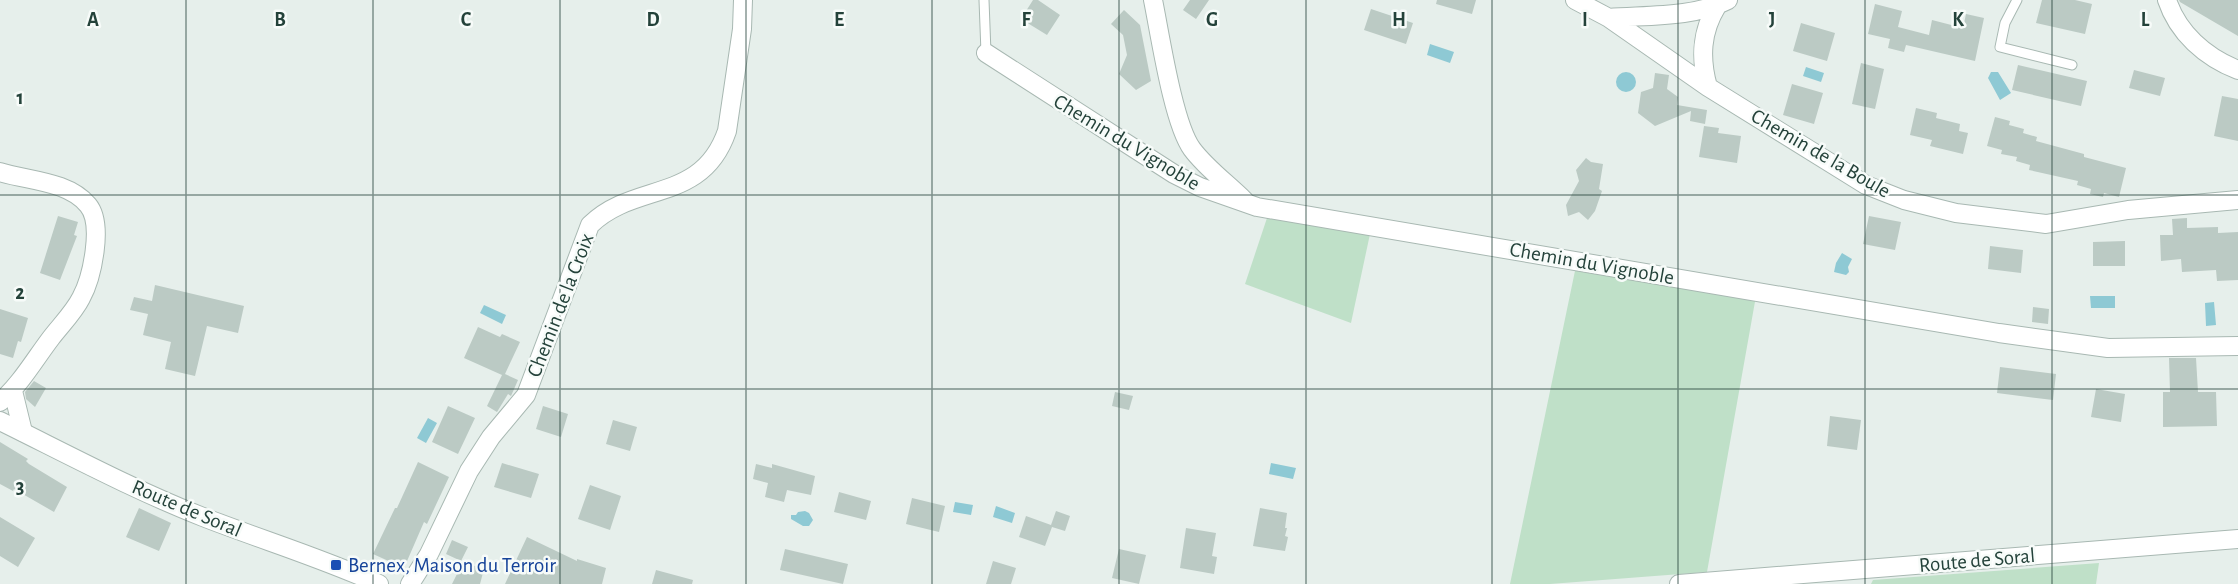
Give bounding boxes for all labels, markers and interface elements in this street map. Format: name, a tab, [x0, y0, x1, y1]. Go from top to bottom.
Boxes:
text: A	[87, 10, 99, 30]
text: B	[274, 10, 286, 30]
text: C	[461, 10, 472, 30]
text: D	[646, 10, 660, 30]
text: E	[834, 10, 844, 30]
text: F	[1021, 10, 1031, 30]
text: G	[1206, 10, 1218, 30]
text: H	[1392, 10, 1406, 30]
text: I	[1582, 10, 1588, 30]
text: J	[1769, 10, 1775, 30]
text: K	[1952, 10, 1964, 30]
text: L	[2141, 10, 2150, 30]
text: 1	[16, 88, 24, 108]
street label: Chemin du Vignoble	[1050, 90, 1204, 194]
street label: Chemin de la Boule	[1747, 105, 1894, 202]
street label: Chemin de la Croix	[523, 231, 597, 380]
street label: Chemin du Vignoble	[1508, 239, 1676, 288]
text: 2	[15, 283, 25, 303]
street label: Route de Soral	[129, 476, 245, 541]
text: 3	[16, 477, 24, 497]
street label: Route de Soral	[1918, 545, 2036, 576]
place label: Bernex, Maison du Terroir	[348, 555, 556, 576]
marker: Bernex, Maison du Terroir	[329, 558, 343, 572]

